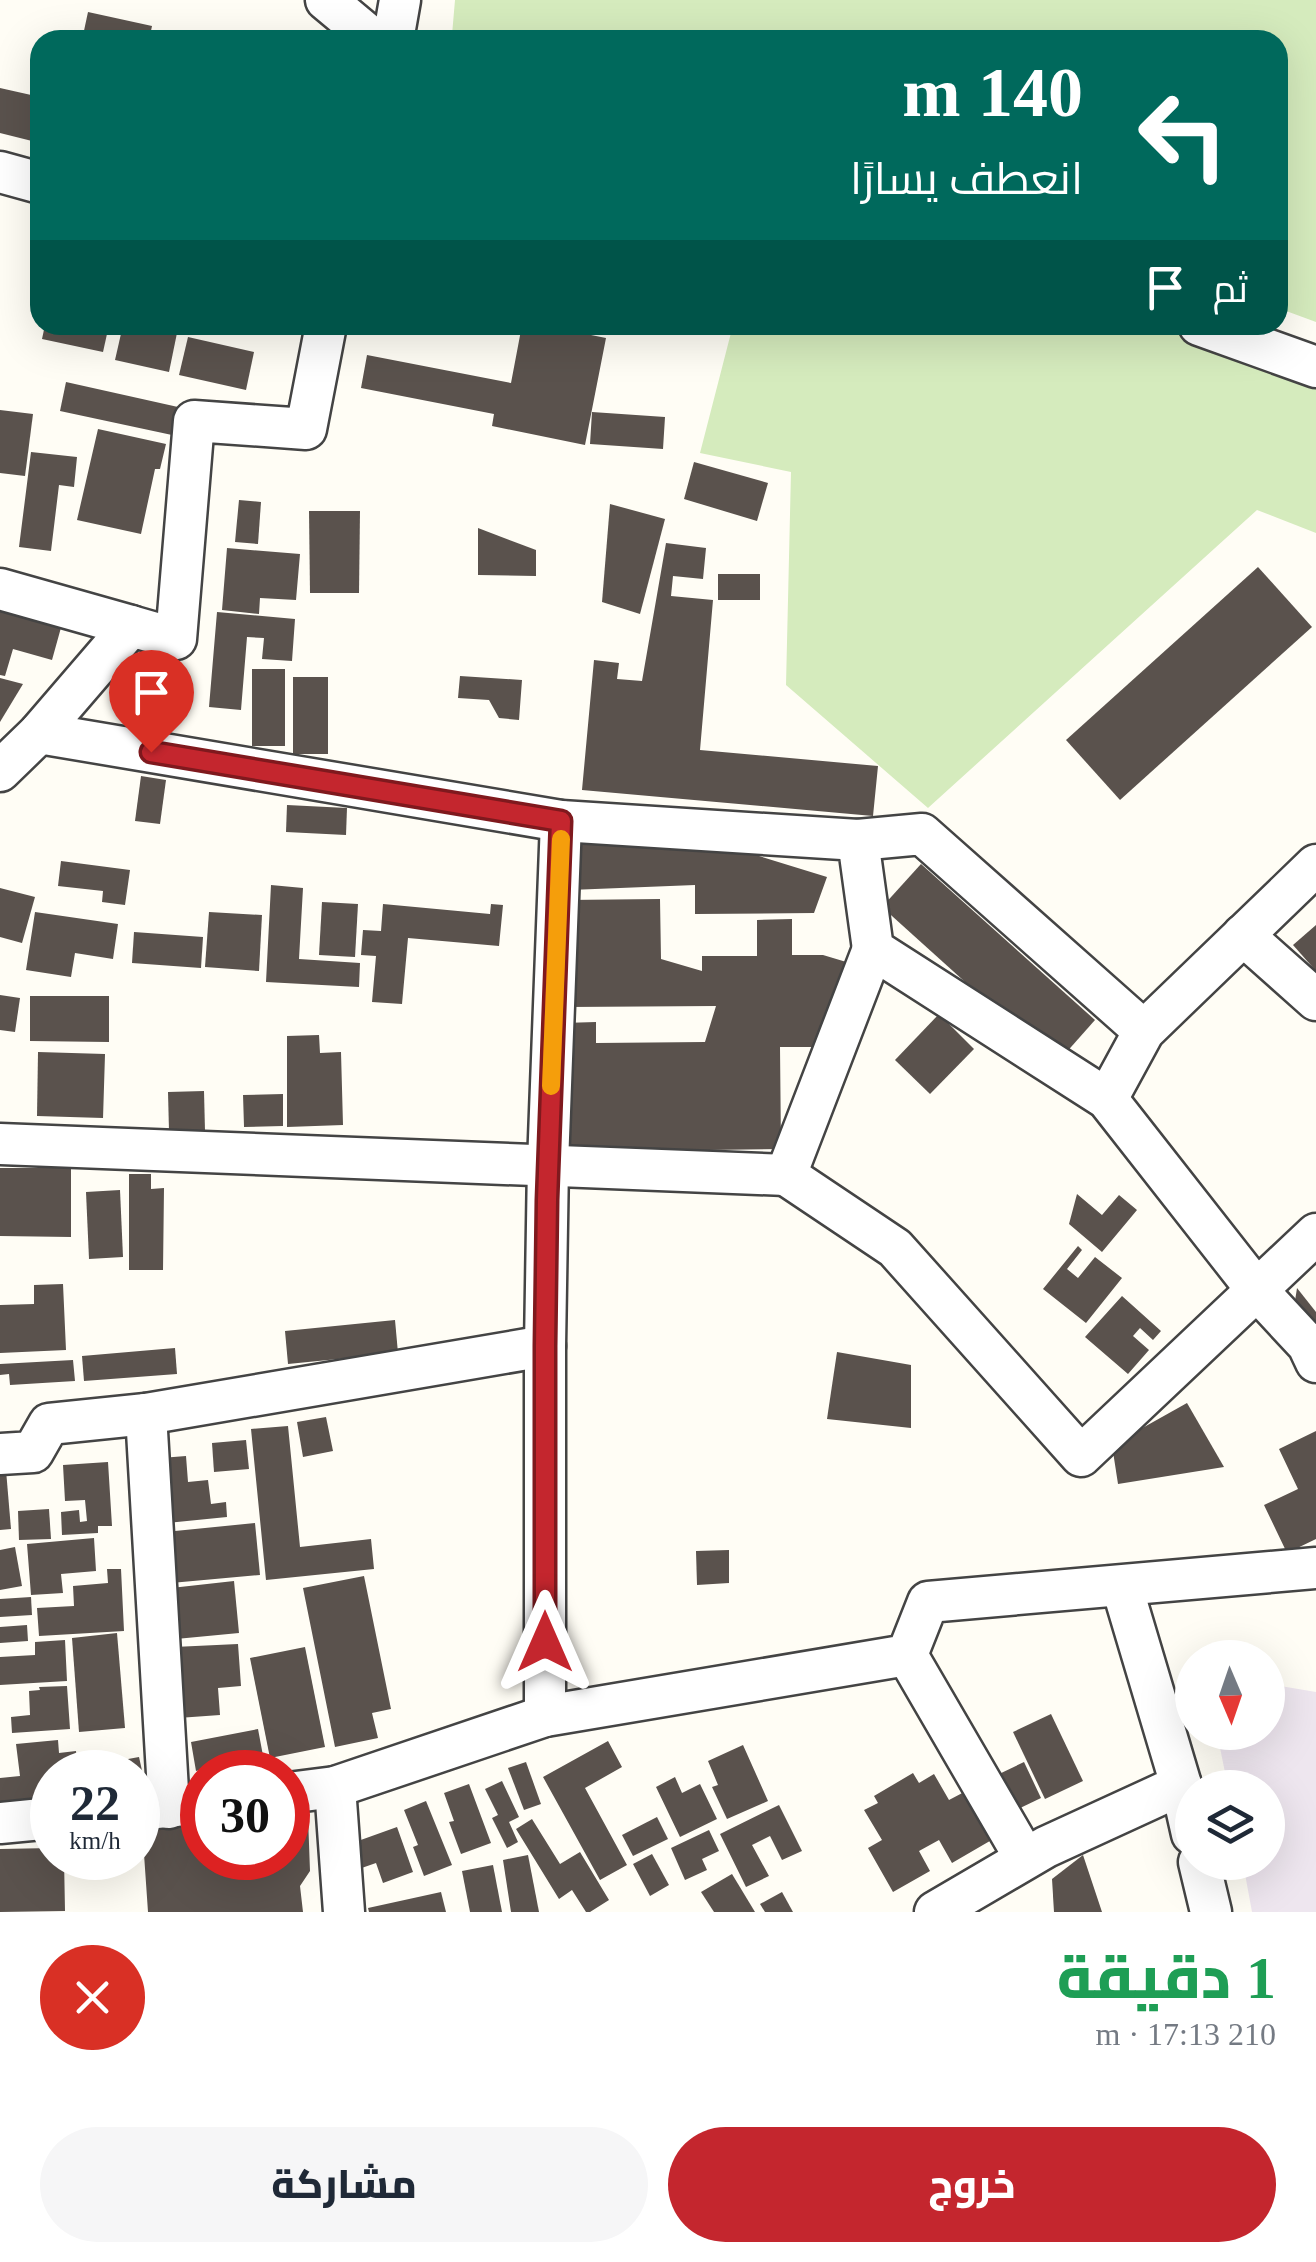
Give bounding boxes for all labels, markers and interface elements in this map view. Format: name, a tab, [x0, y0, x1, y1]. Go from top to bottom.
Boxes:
text: 140 m	[902, 54, 1083, 131]
icon: left	[1118, 70, 1248, 200]
text: انعطف يسارًا	[850, 154, 1083, 204]
icon: arrive	[1138, 260, 1193, 315]
text: ثم	[1213, 268, 1248, 310]
pin	[109, 650, 194, 753]
icon: arrive	[124, 665, 179, 720]
position arrow	[493, 1590, 597, 1694]
north arrow	[1175, 1640, 1285, 1750]
map controls	[1175, 1640, 1285, 1880]
speed limit sign: 30	[180, 1750, 310, 1880]
button: layers	[1175, 1770, 1285, 1880]
text: 22	[70, 1775, 120, 1831]
text: km/h	[69, 1827, 121, 1854]
button: close	[40, 1945, 145, 2050]
text: 1 دقيقة	[1057, 1945, 1276, 2011]
text: 210 m · 17:13	[1096, 2016, 1276, 2052]
button: مشاركة	[40, 2127, 648, 2242]
button: خروج	[668, 2127, 1276, 2242]

